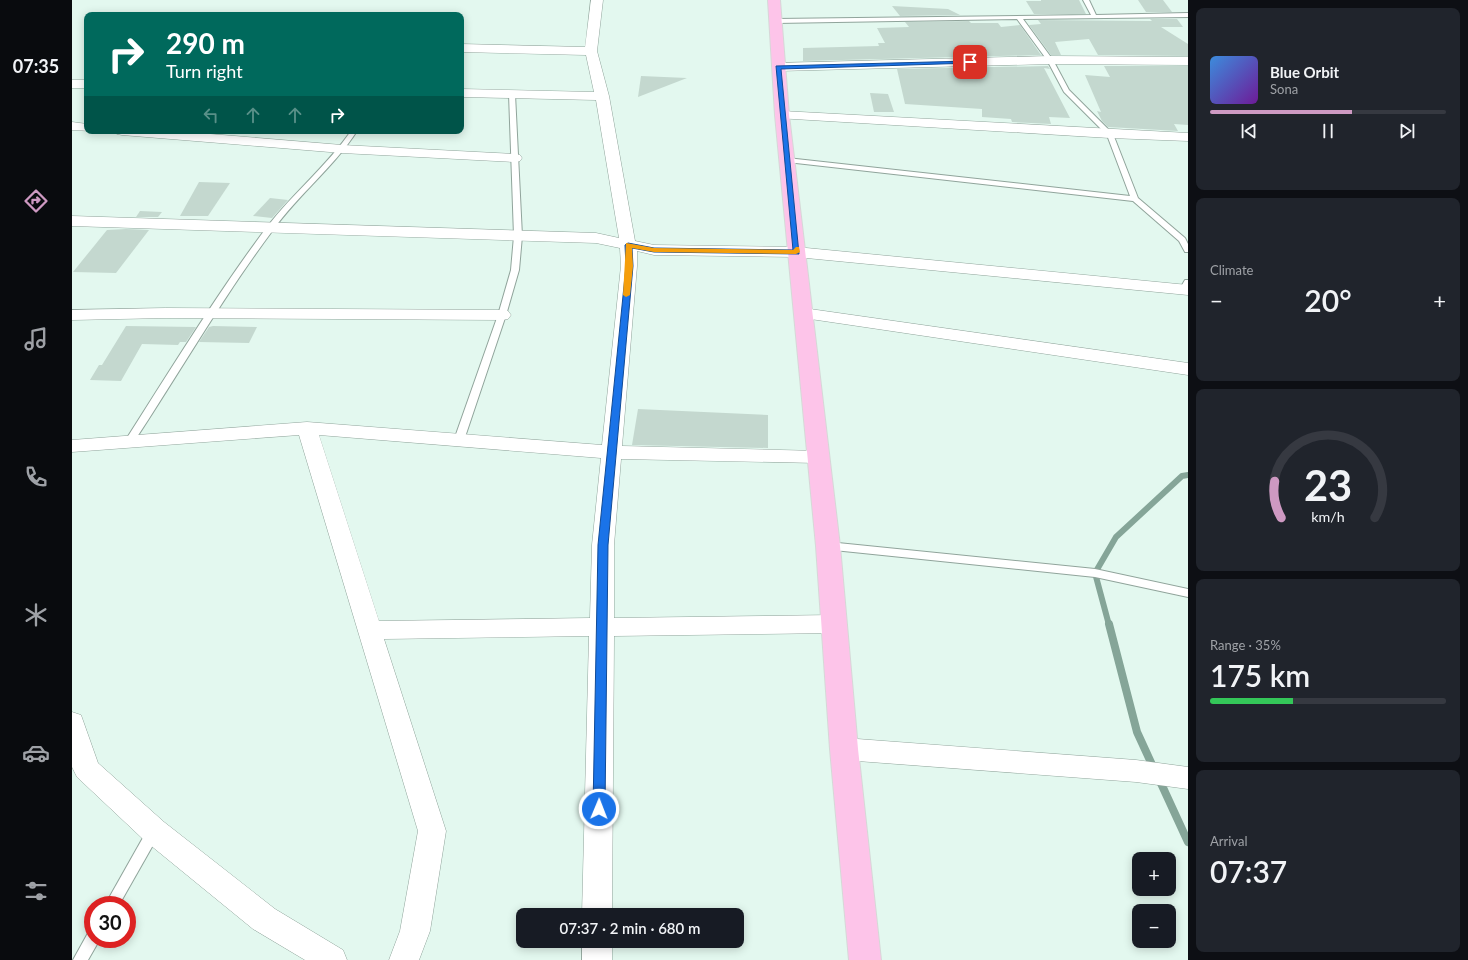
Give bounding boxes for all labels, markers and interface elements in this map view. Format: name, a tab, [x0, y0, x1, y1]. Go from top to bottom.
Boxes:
text: 290 m	[166, 26, 245, 60]
icon: right	[100, 28, 152, 80]
pin	[953, 45, 987, 79]
icon: arrive	[959, 51, 981, 73]
text: 07:35	[13, 55, 59, 77]
text: Turn right	[166, 60, 243, 82]
text: Blue Orbit	[1270, 63, 1339, 81]
text: Sona	[1270, 81, 1298, 97]
icon: left	[200, 104, 222, 126]
icon: ahead	[242, 104, 264, 126]
icon: ahead	[284, 104, 306, 126]
icon: right	[326, 104, 348, 126]
icon: previous	[1238, 120, 1260, 142]
icon: pause	[1317, 120, 1339, 142]
icon: next	[1396, 120, 1418, 142]
icon: directions	[22, 187, 50, 215]
text: Climate	[1210, 262, 1253, 278]
text: 20°	[1304, 282, 1352, 318]
text: −	[1210, 287, 1223, 314]
text: +	[1433, 287, 1446, 314]
icon: music	[22, 325, 50, 353]
text: 23	[1304, 460, 1352, 510]
icon: phone	[22, 463, 50, 491]
text: km/h	[1311, 508, 1345, 525]
icon: climate	[22, 601, 50, 629]
text: Range · 35%	[1210, 637, 1281, 653]
text: 175 km	[1210, 657, 1310, 693]
icon: car	[22, 739, 50, 767]
position arrow	[578, 788, 620, 830]
text: Arrival	[1210, 833, 1247, 849]
map controls	[1132, 852, 1176, 948]
button: +	[1132, 852, 1176, 896]
text: 07:37	[1210, 853, 1287, 889]
icon: filters	[22, 877, 50, 905]
speed limit sign: 30	[84, 896, 136, 948]
button: −	[1132, 904, 1176, 948]
text: 07:37 · 2 min · 680 m	[560, 919, 700, 937]

